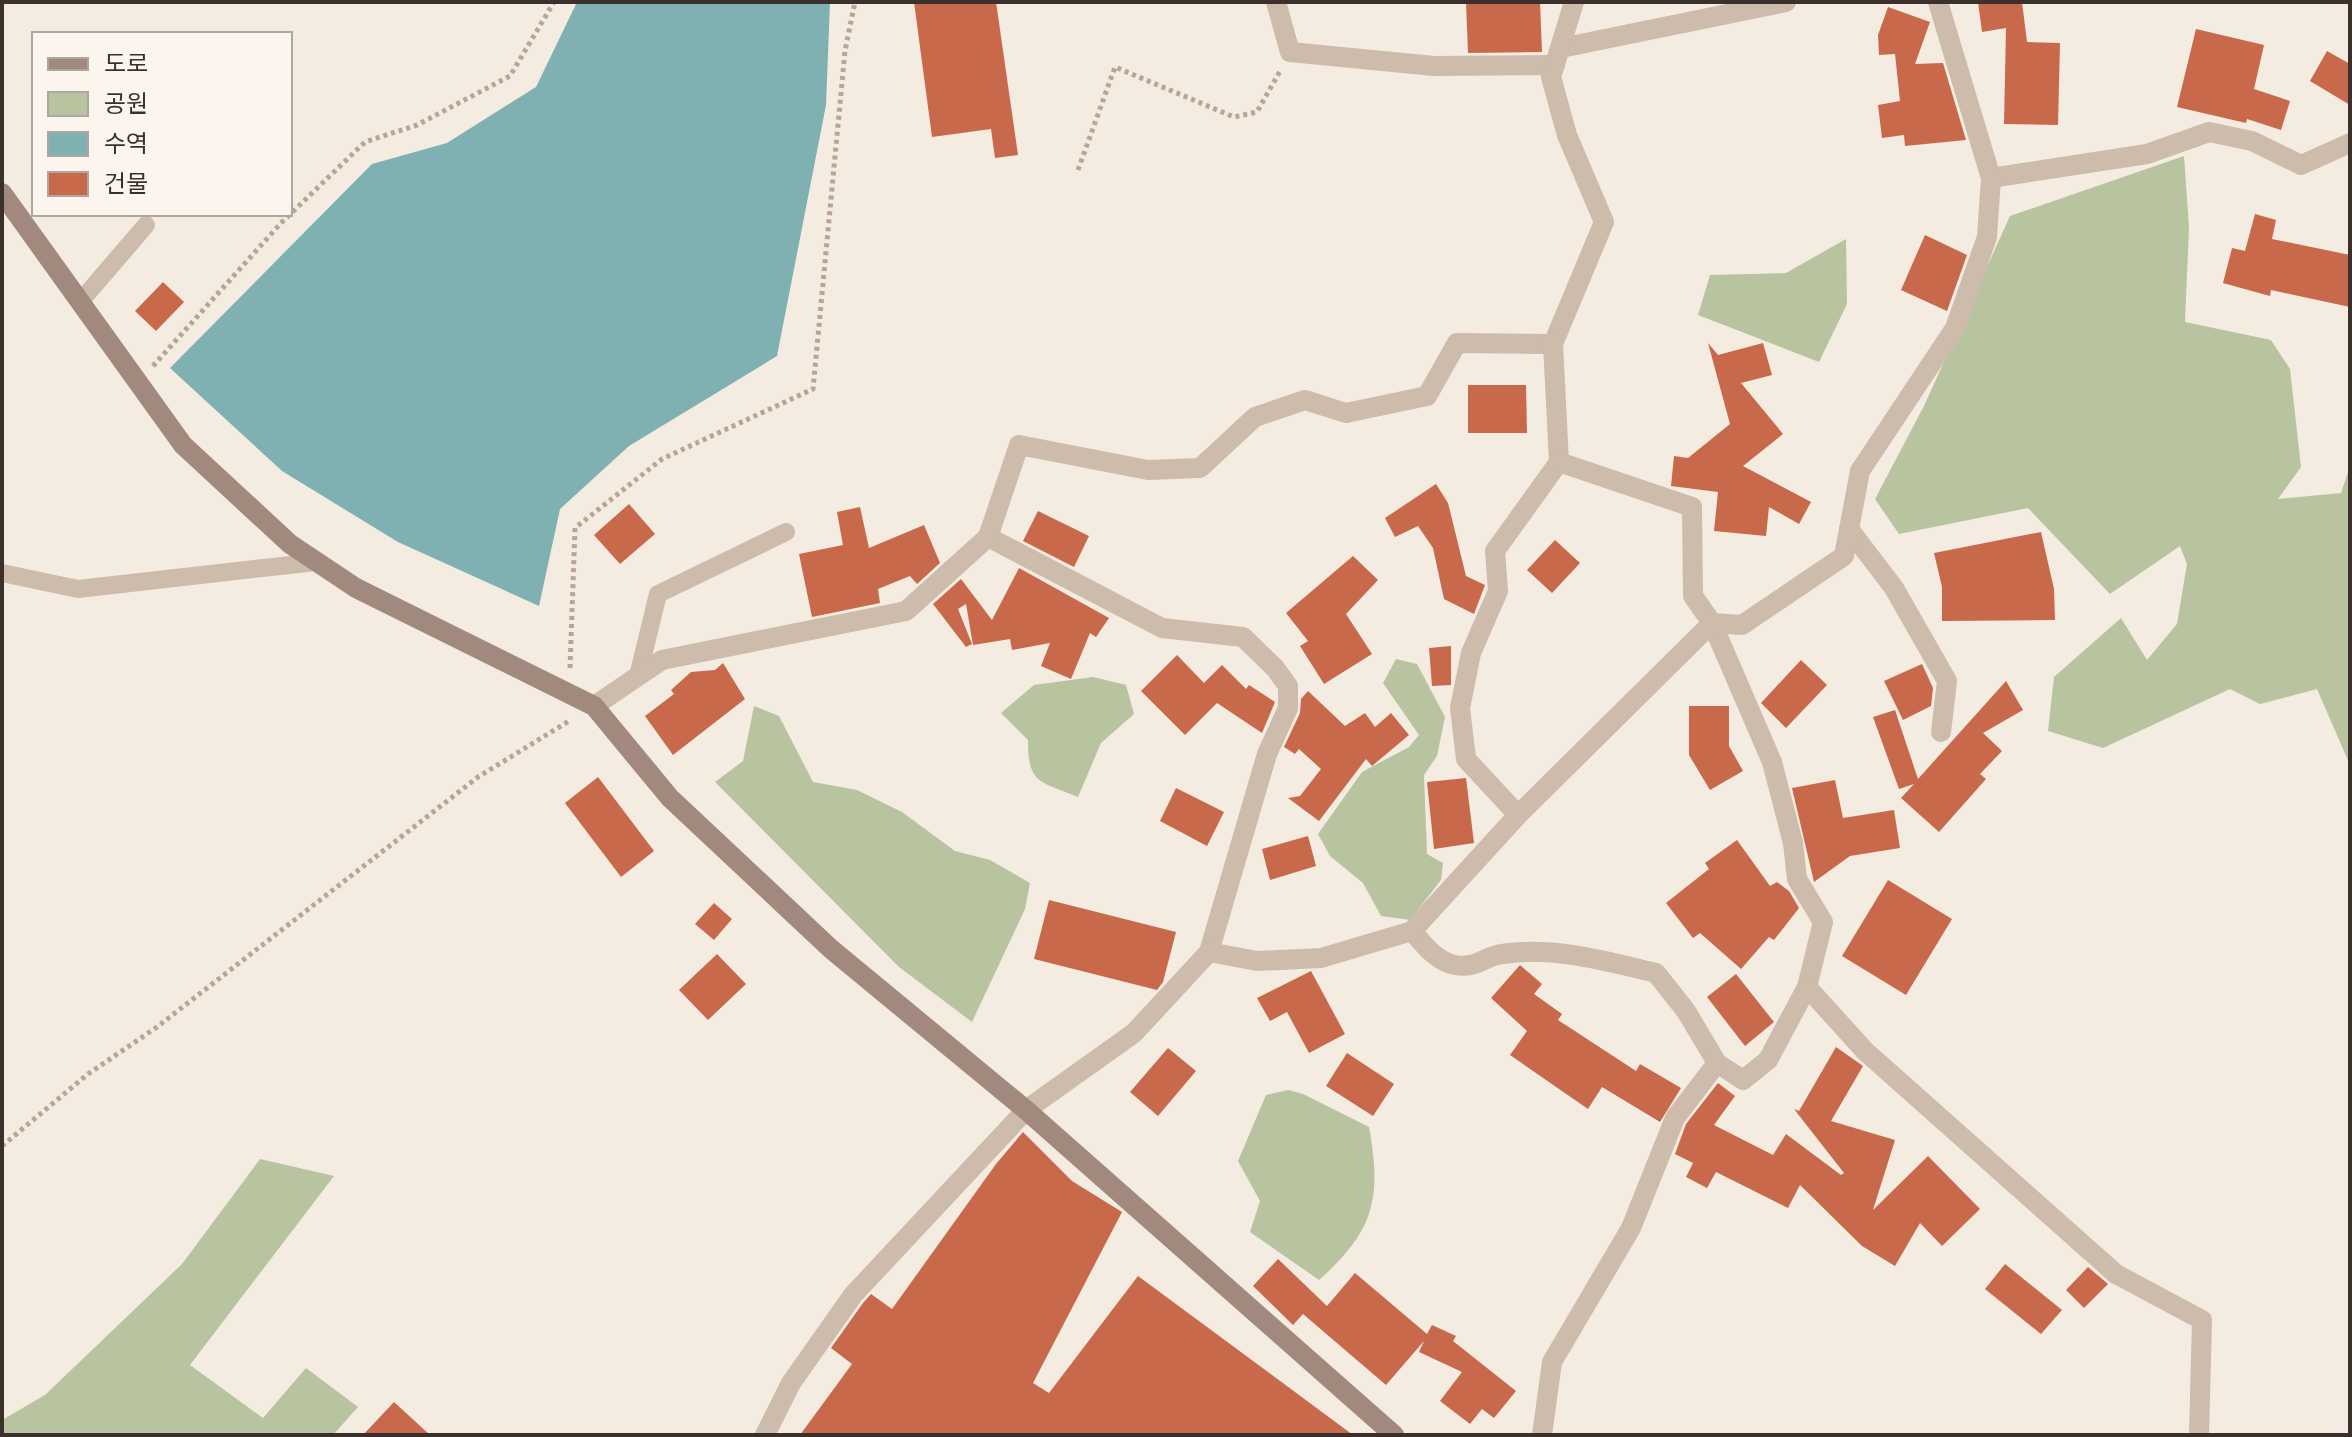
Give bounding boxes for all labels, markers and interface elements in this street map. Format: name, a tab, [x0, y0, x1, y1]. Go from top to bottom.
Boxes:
legend	[32, 32, 292, 216]
text: 도로	[104, 50, 148, 77]
text: 공원	[104, 90, 148, 117]
text: 수역	[104, 130, 148, 157]
text: 건물	[104, 170, 148, 197]

